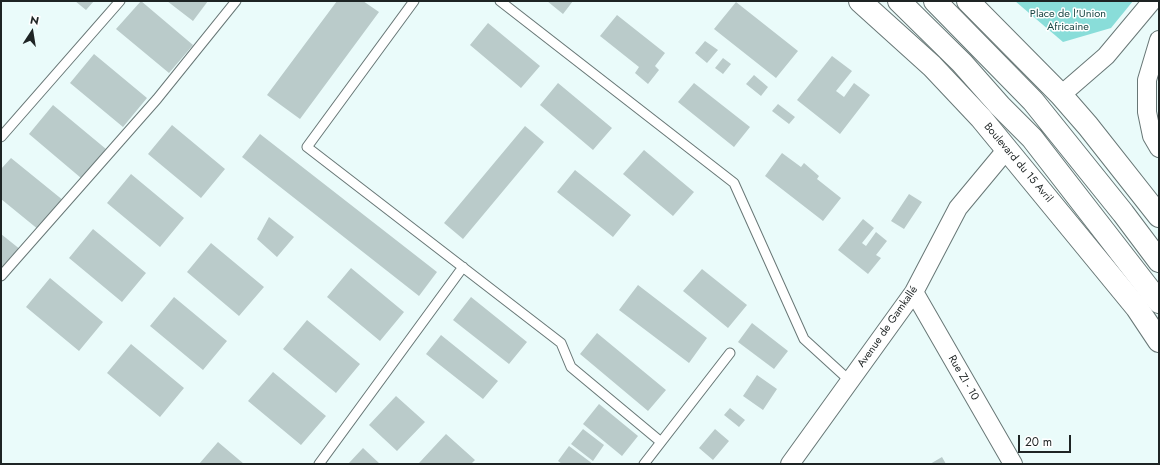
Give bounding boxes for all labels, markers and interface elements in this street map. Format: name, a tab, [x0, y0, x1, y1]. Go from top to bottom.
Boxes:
park label: Place de l'Union Africaine	[1030, 7, 1106, 33]
north arrow	[12, 12, 52, 52]
text: N	[29, 12, 40, 29]
street label: Boulevard du 15 Avril	[981, 120, 1055, 206]
street label: Avenue de Gamkallé	[855, 284, 921, 370]
street label: Rue ZI - 10	[945, 353, 981, 403]
scale bar	[1020, 427, 1073, 453]
text: 20 m	[1025, 433, 1052, 451]

